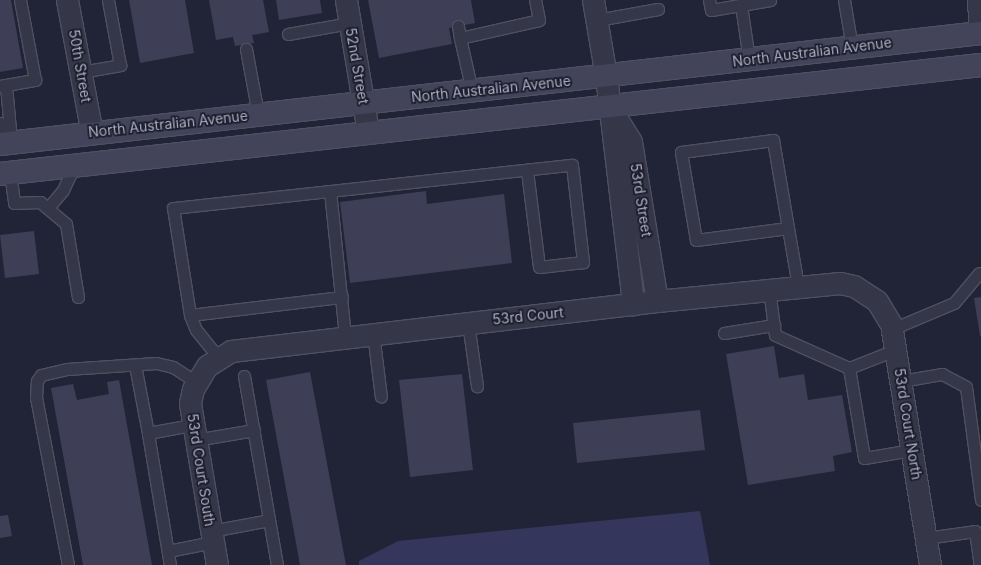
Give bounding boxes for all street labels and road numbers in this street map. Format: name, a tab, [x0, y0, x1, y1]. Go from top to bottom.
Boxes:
street label: 52nd Street	[342, 26, 372, 106]
street label: 50th Street	[65, 28, 95, 104]
street label: North Australian Avenue	[731, 34, 893, 70]
street label: North Australian Avenue	[410, 72, 572, 106]
street label: North Australian Avenue	[87, 107, 249, 141]
street label: 53rd Street	[627, 162, 655, 238]
street label: 53rd Court	[491, 304, 565, 328]
street label: 53rd Court North	[891, 367, 925, 481]
street label: 53rd Court South	[184, 412, 218, 528]

